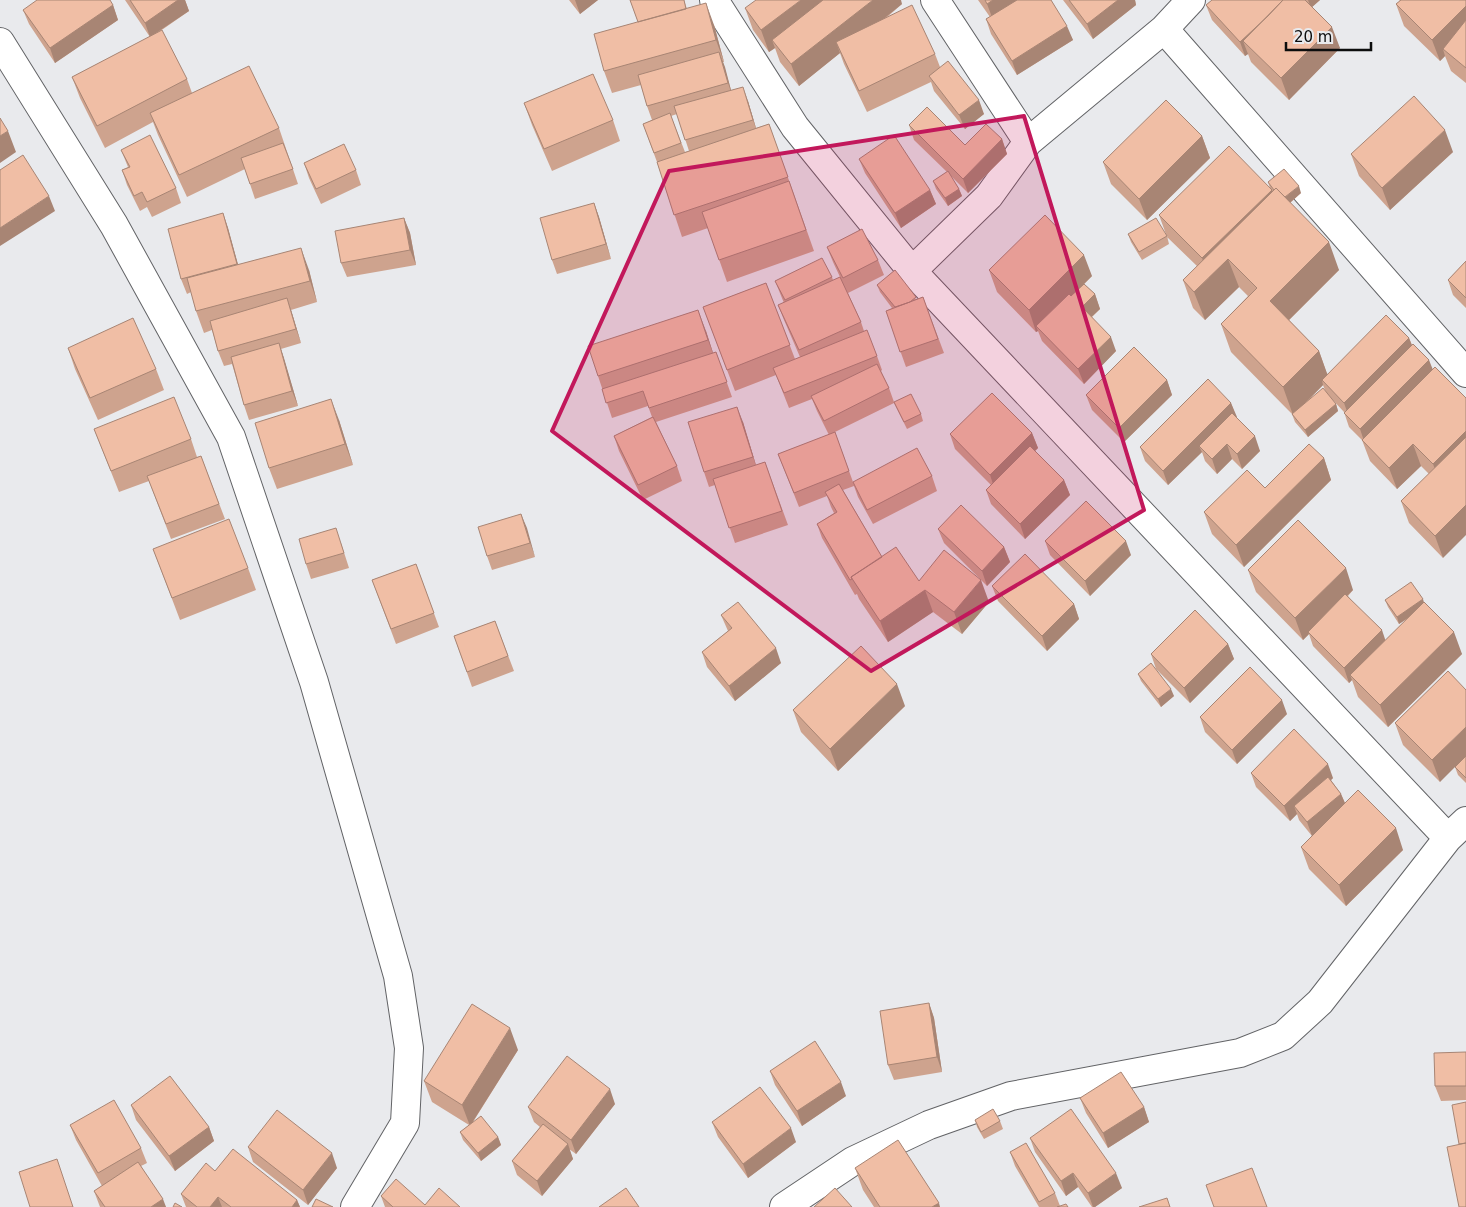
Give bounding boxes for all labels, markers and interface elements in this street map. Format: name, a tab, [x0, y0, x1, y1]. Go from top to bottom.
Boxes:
scale bar	[1286, 20, 1371, 52]
text: 20 m	[1294, 28, 1332, 46]

